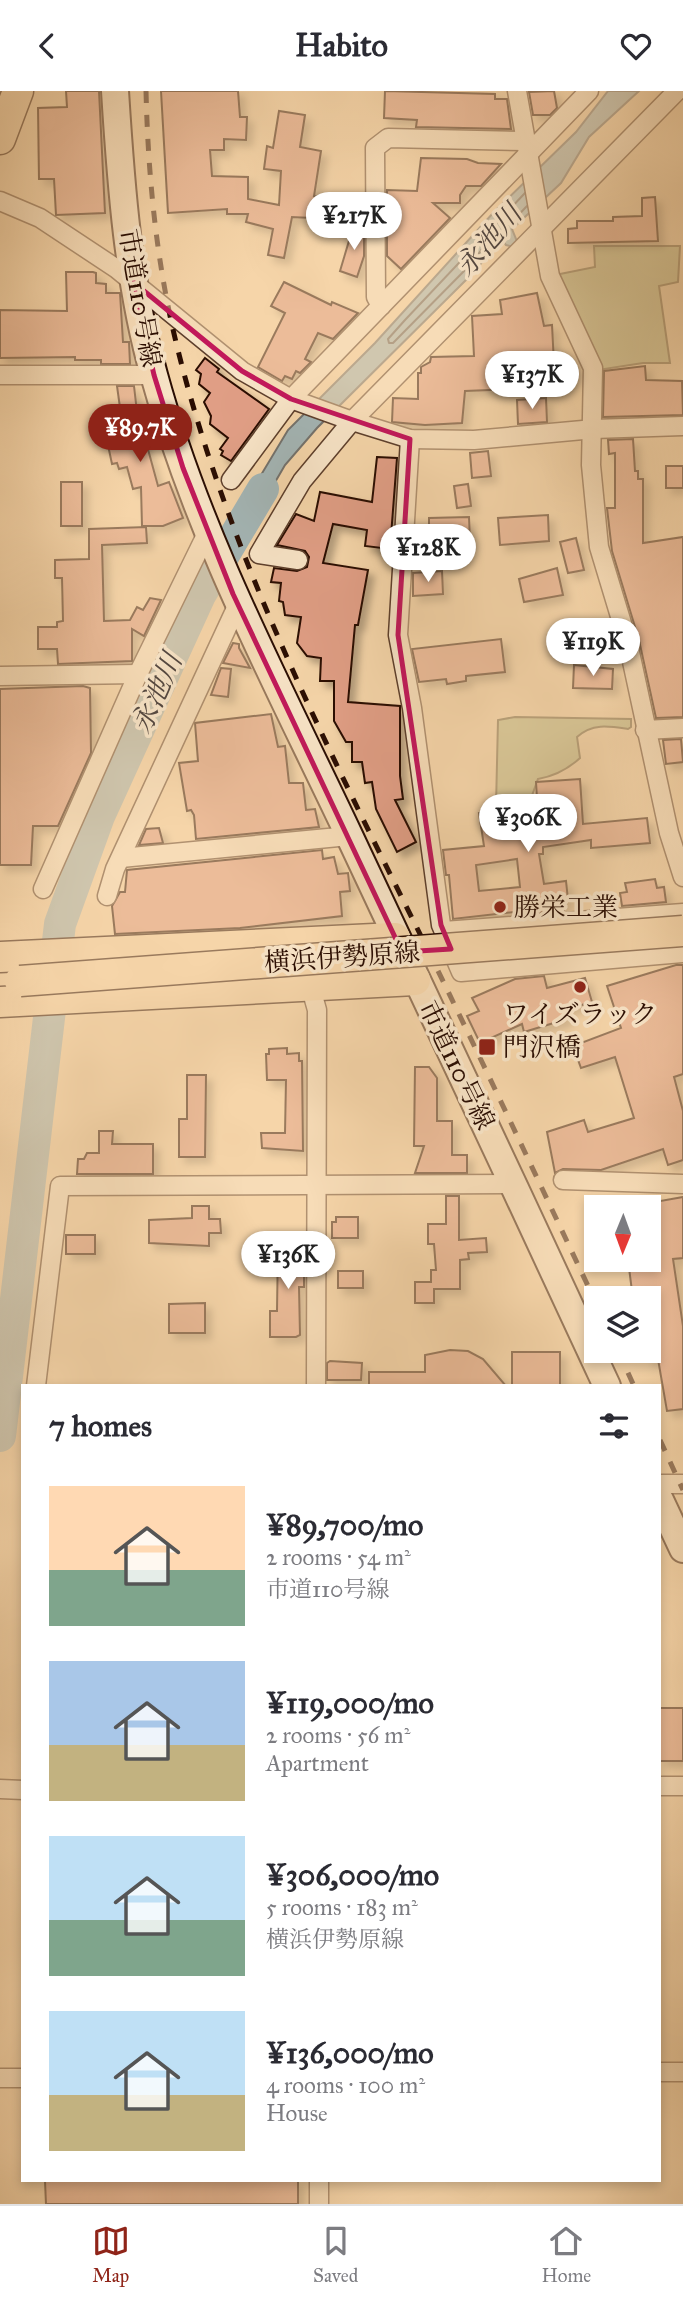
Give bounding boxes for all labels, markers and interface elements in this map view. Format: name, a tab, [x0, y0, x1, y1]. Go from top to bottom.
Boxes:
text: Habito	[295, 26, 388, 65]
icon: back	[28, 27, 66, 65]
icon: heart	[617, 27, 655, 65]
pin: ¥217K	[305, 193, 403, 252]
water label: 永池川	[448, 195, 531, 284]
text: ¥217K	[322, 201, 386, 229]
street label: 市道110号線	[112, 227, 168, 369]
pin: ¥137K	[483, 351, 581, 411]
text: ¥137K	[501, 360, 563, 388]
pin: ¥89.7K	[83, 405, 197, 464]
text: ¥89.7K	[104, 413, 176, 441]
pin: ¥128K	[379, 525, 477, 584]
text: ¥128K	[396, 533, 460, 561]
pin: ¥119K	[544, 619, 642, 678]
text: ¥119K	[562, 627, 624, 655]
water label: 永池川	[123, 645, 191, 739]
pin: ¥306K	[479, 795, 577, 854]
text: ¥306K	[495, 803, 561, 831]
place label: 勝栄工業	[514, 891, 618, 923]
marker: 勝栄工業	[492, 899, 508, 915]
street label: 横浜伊勢原線	[263, 936, 421, 978]
marker: ワイズラック	[572, 979, 588, 995]
street label: 市道110号線	[412, 995, 502, 1135]
place label: ワイズラック	[503, 998, 657, 1030]
place label: 門沢橋	[503, 1031, 581, 1063]
marker: 門沢橋	[477, 1037, 497, 1057]
north arrow	[584, 1195, 662, 1272]
map controls	[584, 1195, 661, 1363]
pin: ¥136K	[239, 1231, 337, 1291]
text: ¥136K	[257, 1240, 319, 1268]
button: layers	[584, 1286, 661, 1363]
icon: filters	[595, 1407, 633, 1445]
text: 7 homes	[49, 1408, 152, 1444]
text: ¥89,700/mo	[266, 1507, 423, 1543]
icon: home	[105, 1514, 189, 1598]
text: 2 rooms · 54 m²	[266, 1543, 411, 1571]
text: 市道110号線	[266, 1575, 389, 1603]
text: ¥119,000/mo	[266, 1685, 434, 1721]
icon: home	[105, 1689, 189, 1773]
text: 2 rooms · 56 m²	[266, 1721, 410, 1749]
text: Apartment	[266, 1749, 369, 1777]
text: ¥306,000/mo	[266, 1857, 439, 1893]
icon: home	[105, 1864, 189, 1948]
text: 5 rooms · 183 m²	[266, 1893, 418, 1921]
text: 横浜伊勢原線	[266, 1925, 404, 1953]
text: ¥136,000/mo	[266, 2035, 434, 2071]
icon: home	[105, 2039, 189, 2123]
text: 4 rooms · 100 m²	[266, 2071, 425, 2099]
text: House	[266, 2099, 328, 2127]
tab: Map	[92, 2222, 130, 2287]
tab: Saved	[313, 2222, 358, 2287]
tab: Home	[542, 2222, 591, 2287]

